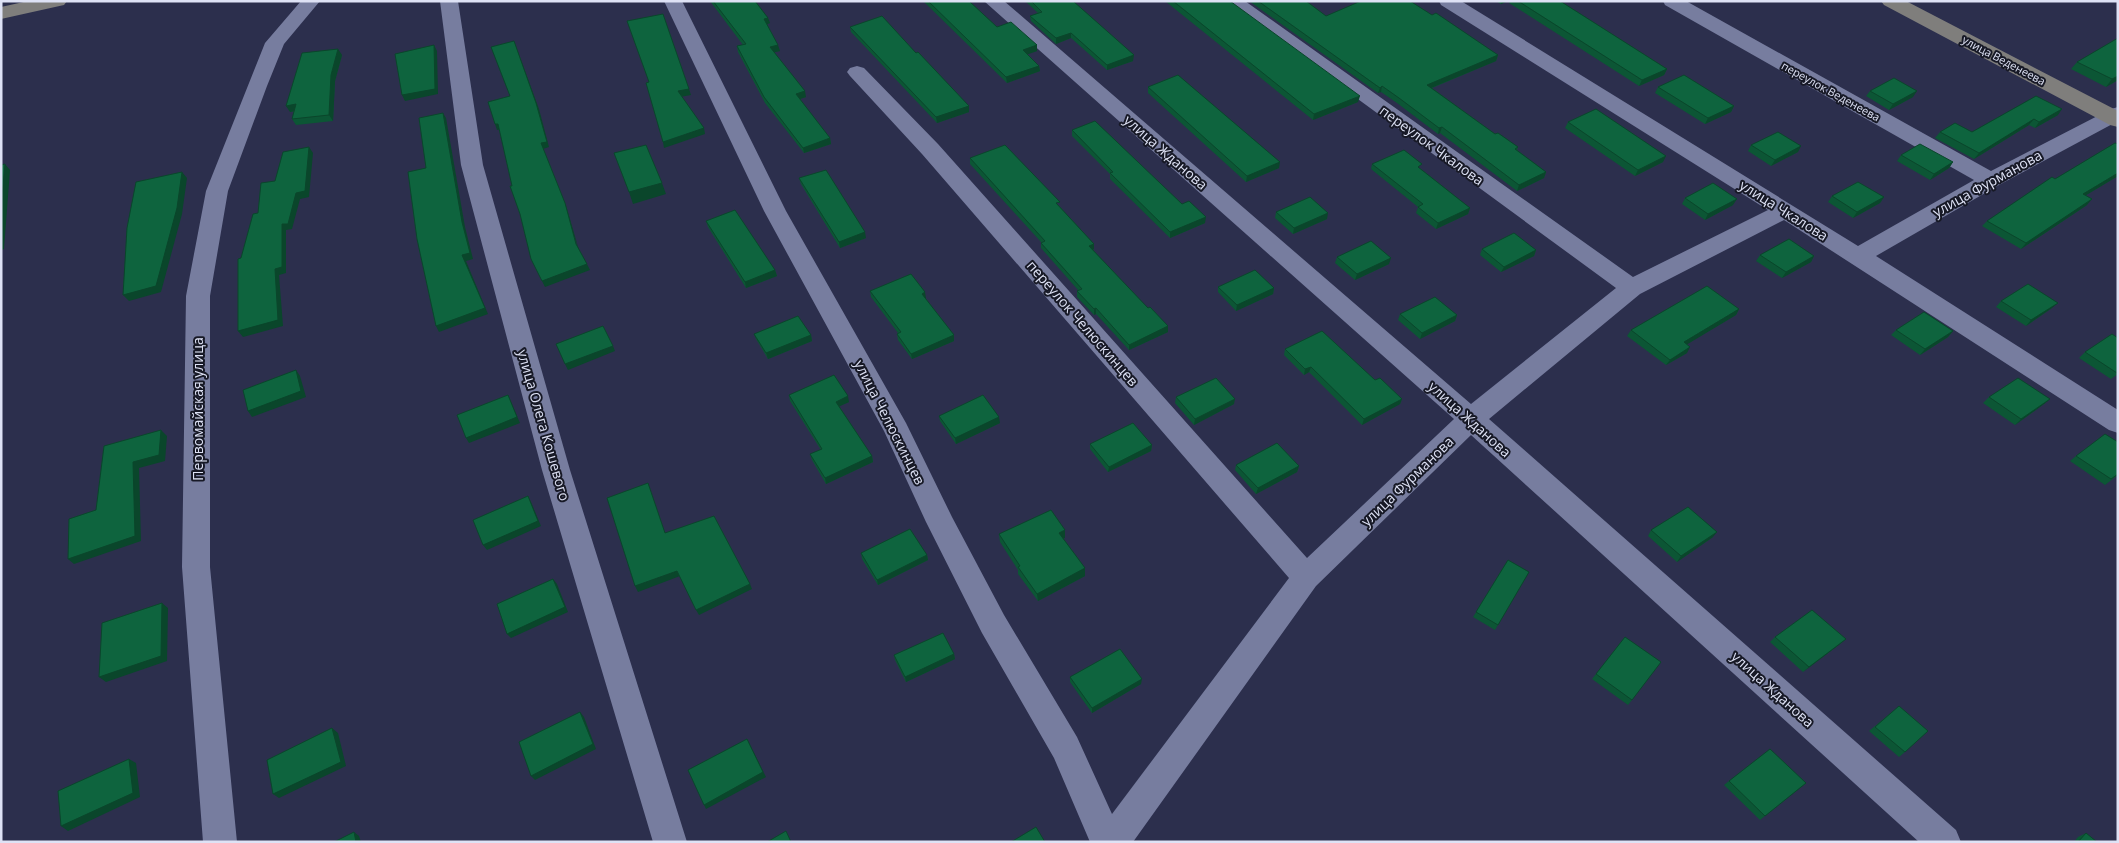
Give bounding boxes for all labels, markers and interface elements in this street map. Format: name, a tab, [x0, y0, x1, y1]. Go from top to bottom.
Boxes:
street label: улица Веденеева	[1960, 32, 2048, 88]
street label: переулок Веденеева	[1779, 58, 1883, 124]
street label: переулок Чкалова	[1376, 101, 1488, 189]
street label: улица Жданова	[1120, 110, 1212, 194]
street label: улица Фурманова	[1929, 145, 2045, 221]
street label: улица Чкалова	[1736, 175, 1832, 245]
street label: переулок Челюскинцев	[1023, 256, 1143, 390]
street label: Первомайская улица	[188, 337, 207, 481]
street label: улица Олега Кошевого	[513, 347, 575, 503]
street label: улица Челюскинцев	[850, 356, 930, 488]
street label: улица Жданова	[1425, 377, 1515, 461]
street label: улица Фурманова	[1357, 432, 1457, 530]
street label: улица Жданова	[1728, 647, 1818, 731]

